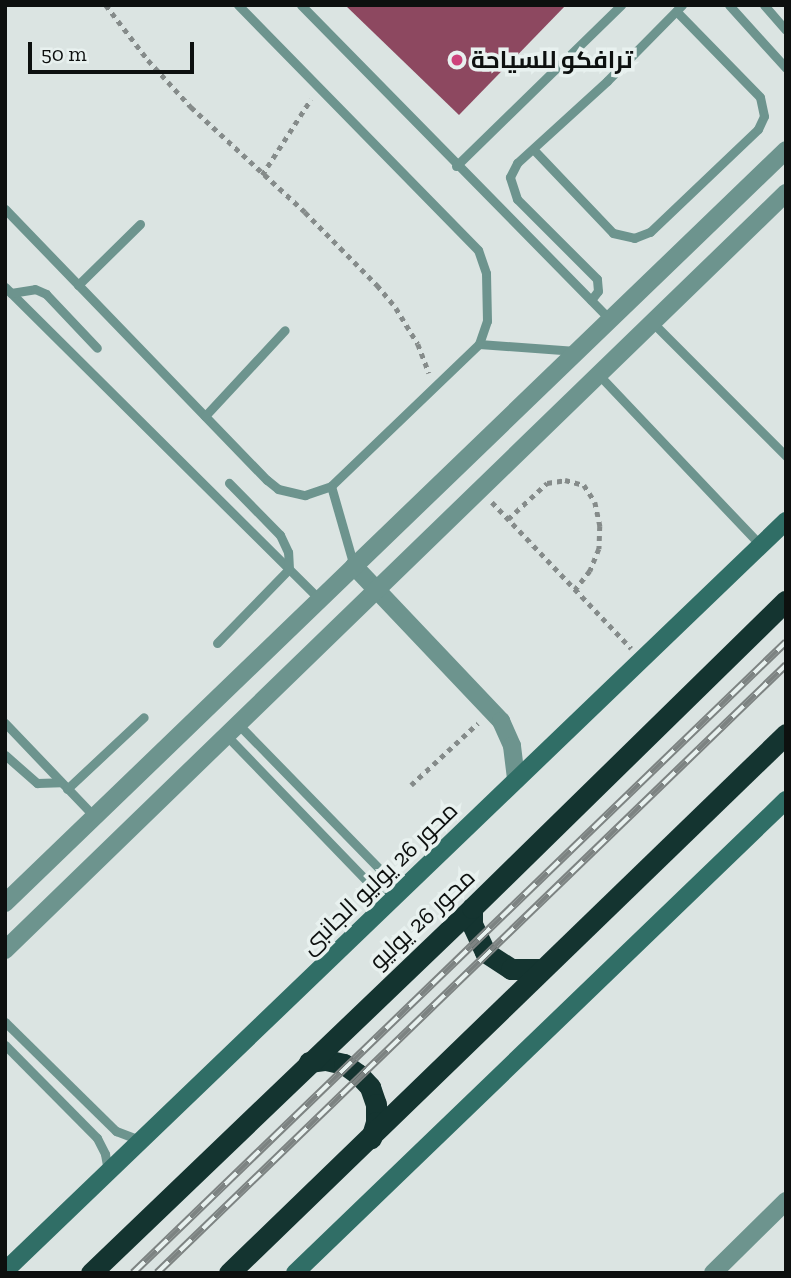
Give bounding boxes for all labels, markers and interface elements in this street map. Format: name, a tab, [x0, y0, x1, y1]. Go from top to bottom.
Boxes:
scale bar	[32, 28, 198, 72]
text: 50 m	[41, 41, 87, 66]
place label: ترافكو للسياحة	[471, 46, 633, 74]
marker: ترافكو للسياحة	[449, 52, 465, 68]
street label: محور 26 يوليو الجانبى	[295, 796, 463, 960]
street label: محور 26 يوليو	[363, 863, 481, 975]

